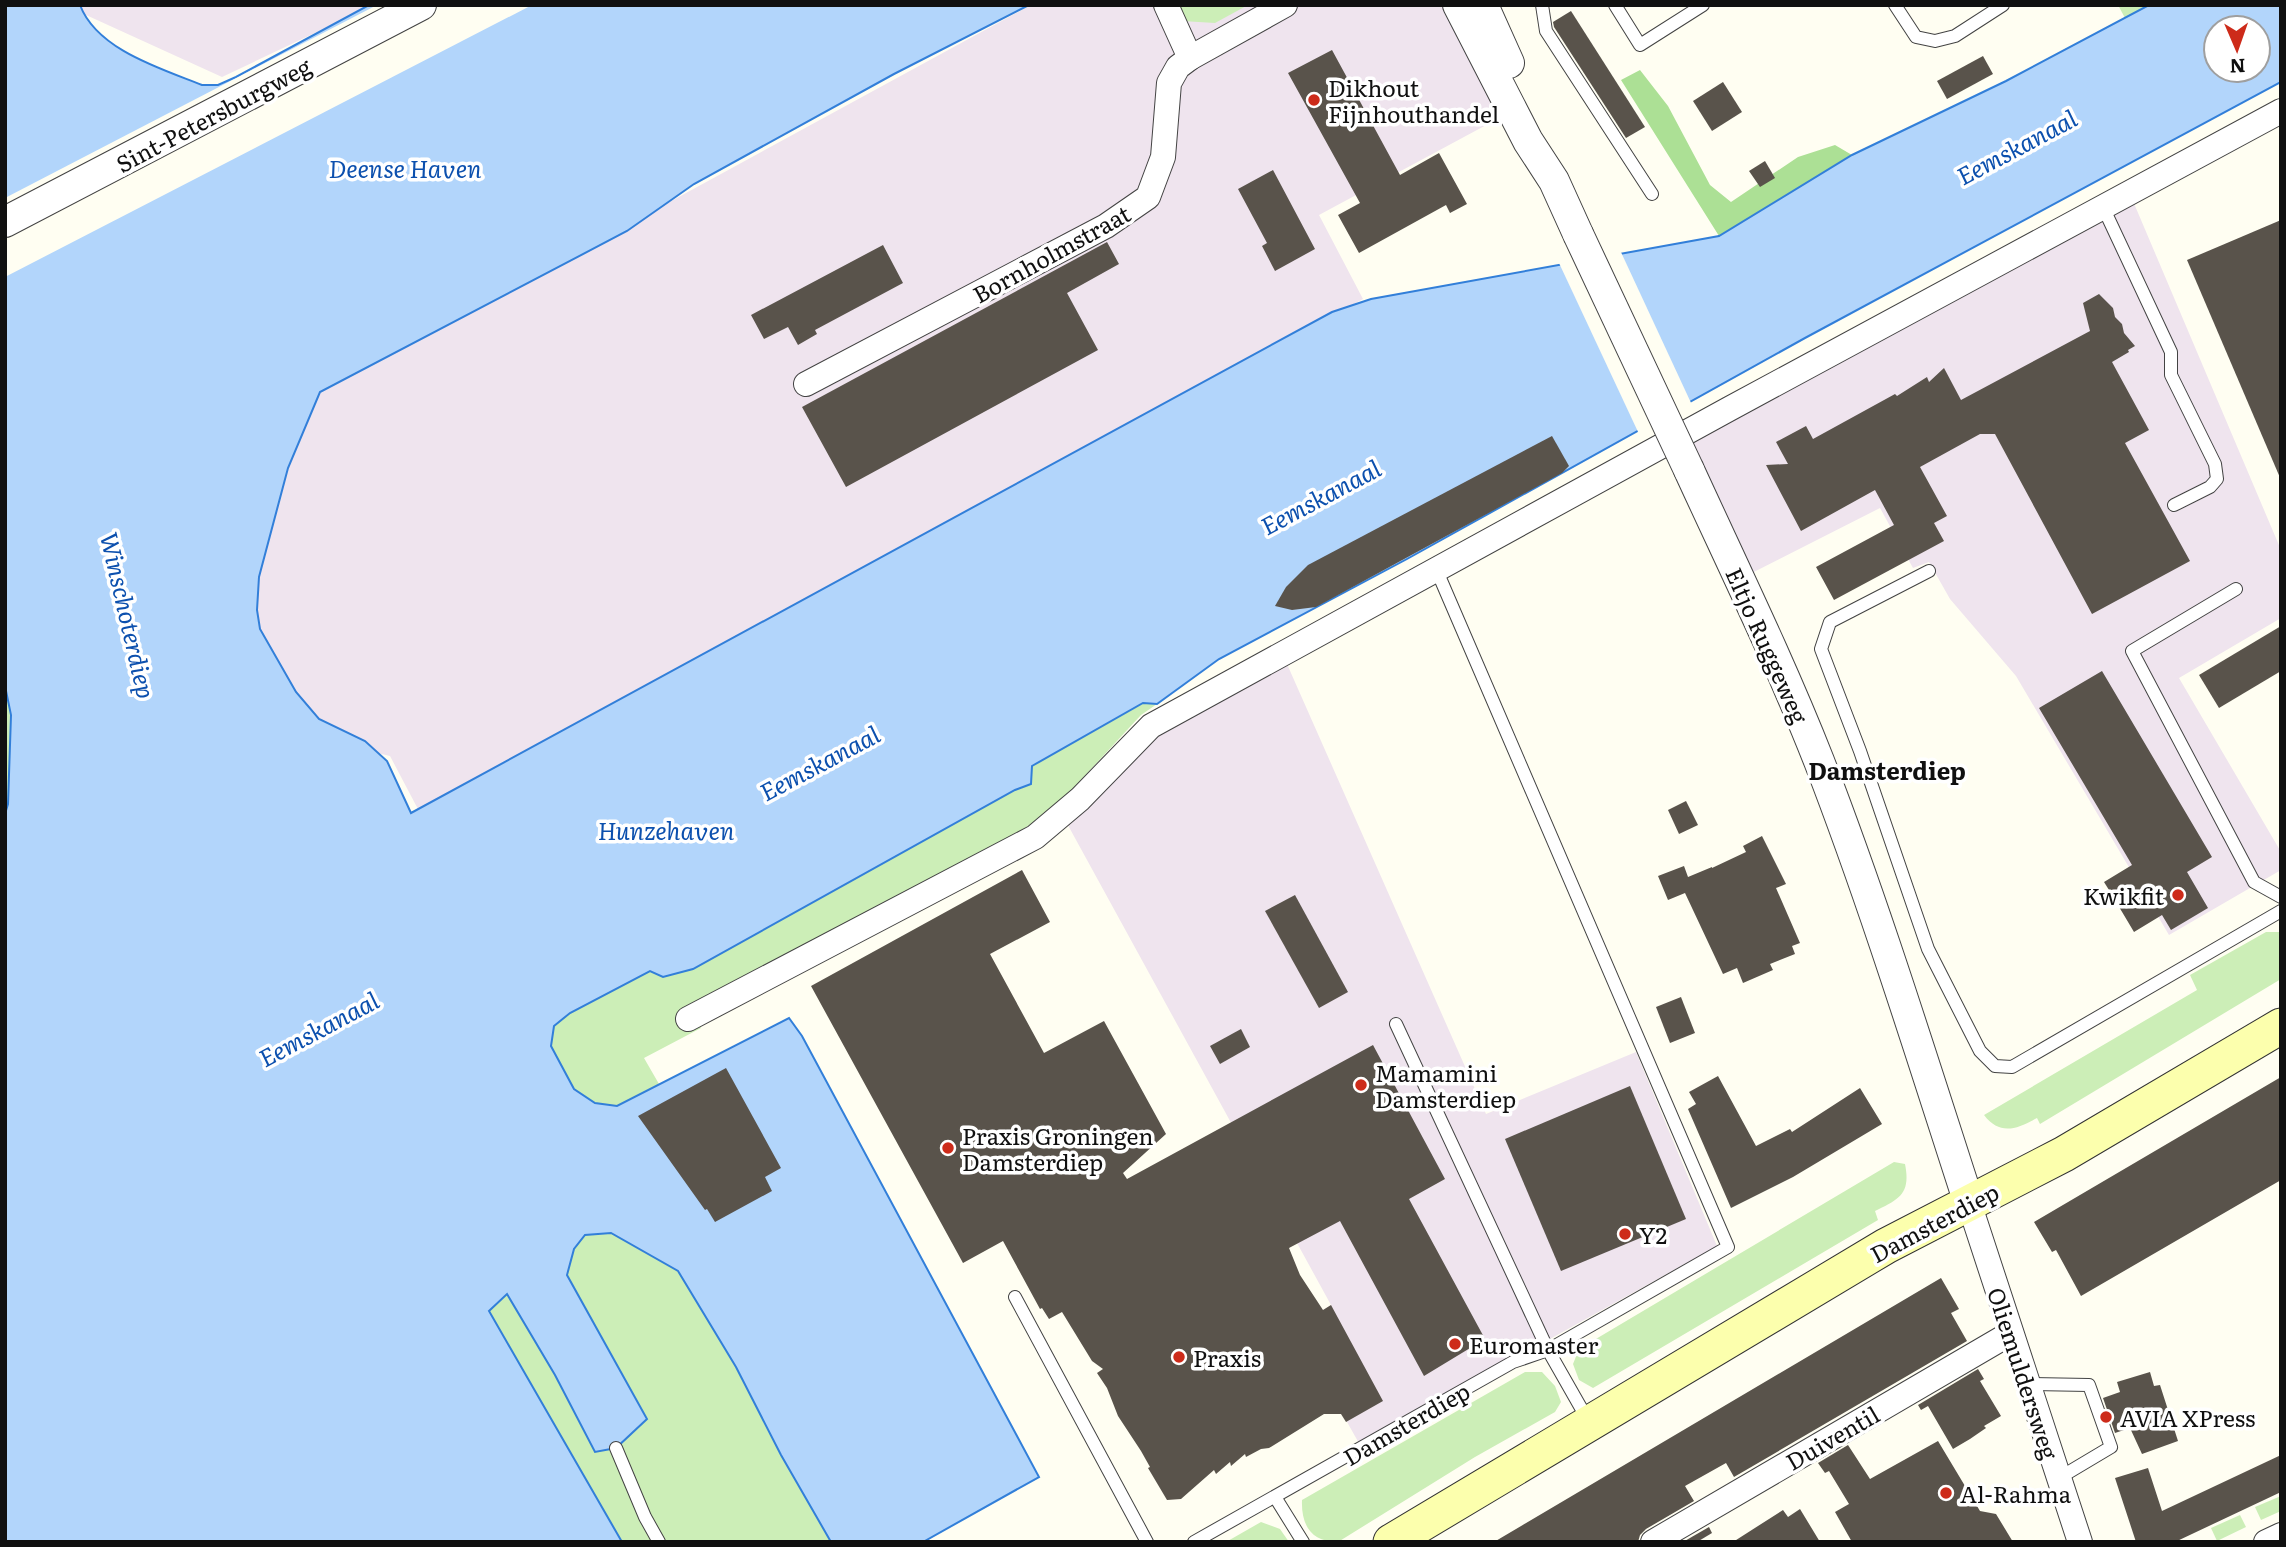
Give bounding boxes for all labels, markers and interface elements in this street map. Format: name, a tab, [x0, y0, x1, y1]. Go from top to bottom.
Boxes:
north arrow	[2202, 14, 2272, 84]
street label: Sint-Petersburgweg	[109, 48, 317, 180]
text: N	[2229, 53, 2246, 81]
place label: Dikhout Fijnhouthandel	[1328, 70, 1500, 130]
marker: Dikhout Fijnhouthandel	[1306, 92, 1322, 108]
water label: Eemskanaal	[1950, 100, 2082, 192]
water label: Deense Haven	[329, 150, 481, 185]
street label: Bornholmstraat	[966, 195, 1137, 310]
water label: Eemskanaal	[1254, 450, 1386, 542]
water label: Winschoterdiep	[93, 528, 165, 702]
street label: Eltjo Ruggeweg	[1718, 561, 1818, 729]
water label: Eemskanaal	[753, 716, 885, 808]
district label: Damsterdiep	[1808, 752, 1966, 787]
water label: Hunzehaven	[598, 812, 734, 847]
place label: Kwikfit	[2083, 878, 2165, 912]
marker: Kwikfit	[2170, 887, 2186, 903]
water label: Eemskanaal	[252, 982, 384, 1074]
place label: Mamamini Damsterdiep	[1375, 1055, 1516, 1115]
marker: Mamamini Damsterdiep	[1353, 1077, 1369, 1093]
place label: Praxis Groningen Damsterdiep	[962, 1118, 1153, 1178]
marker: Praxis Groningen Damsterdiep	[940, 1140, 956, 1156]
street label: Damsterdiep	[1864, 1174, 2004, 1270]
place label: Y2	[1639, 1217, 1667, 1251]
marker: Y2	[1617, 1226, 1633, 1242]
street label: Oliemuldersweg	[1980, 1283, 2068, 1464]
place label: Euromaster	[1469, 1327, 1598, 1361]
marker: Euromaster	[1447, 1336, 1463, 1352]
place label: Praxis	[1193, 1340, 1261, 1374]
marker: Praxis	[1171, 1349, 1187, 1365]
street label: Damsterdiep	[1336, 1373, 1476, 1473]
street label: Duiventil	[1779, 1396, 1885, 1477]
place label: AVIA XPress	[2120, 1400, 2255, 1434]
marker: AVIA XPress	[2098, 1409, 2114, 1425]
place label: Al-Rahma	[1960, 1476, 2072, 1510]
marker: Al-Rahma	[1938, 1485, 1954, 1501]

